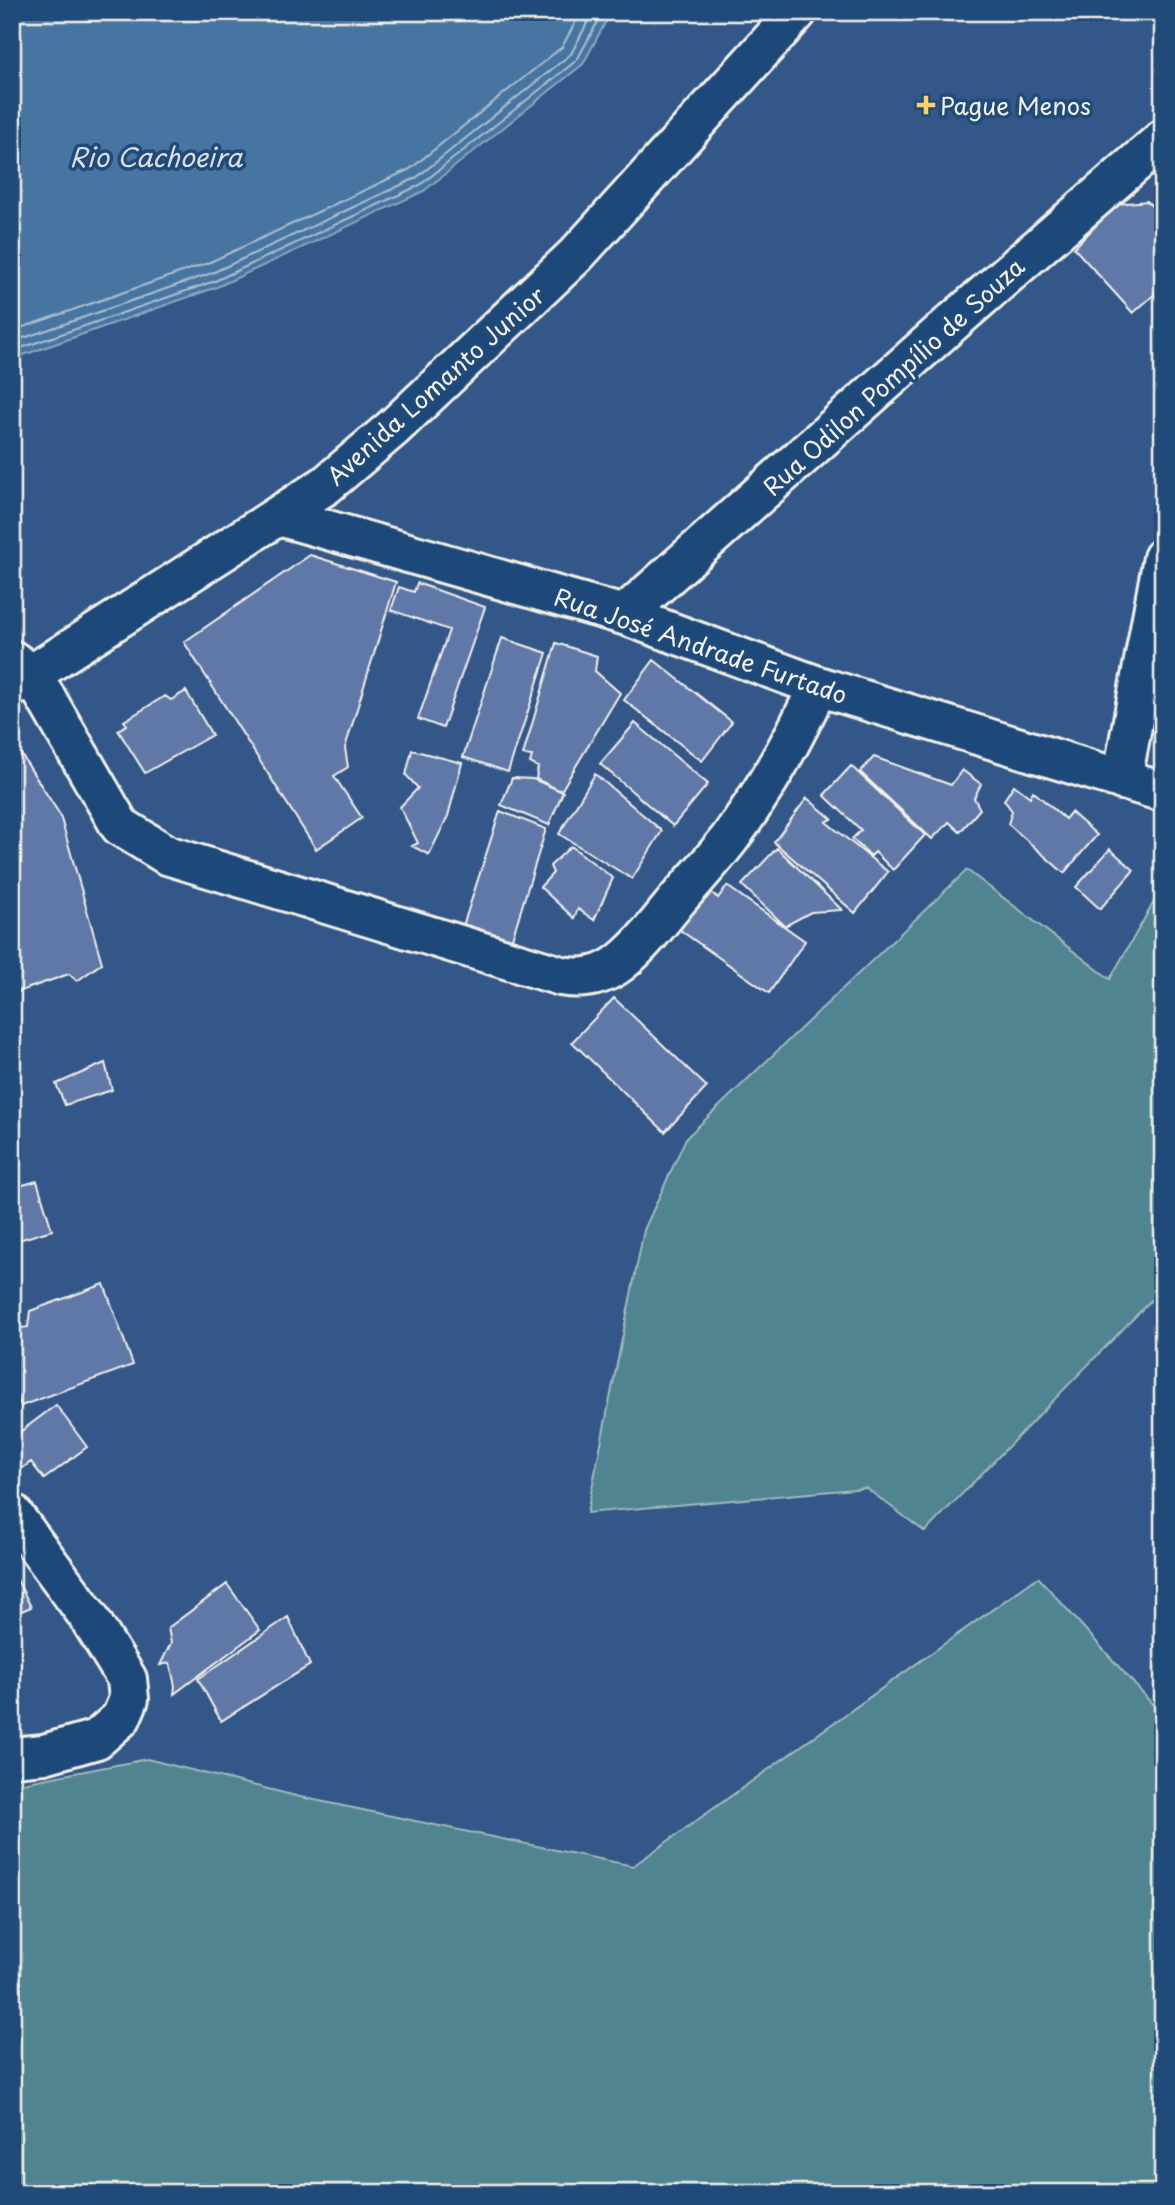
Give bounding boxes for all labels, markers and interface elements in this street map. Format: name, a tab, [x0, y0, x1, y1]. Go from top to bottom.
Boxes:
place label: Pague Menos	[940, 87, 1091, 123]
marker: Pague Menos	[918, 97, 934, 113]
water label: Rio Cachoeira	[70, 137, 243, 176]
street label: Rua Odilon Pompílio de Souza	[754, 248, 1032, 503]
street label: Avenida Lomanto Junior	[318, 277, 552, 493]
street label: Rua José Andrade Furtado	[550, 578, 852, 712]

